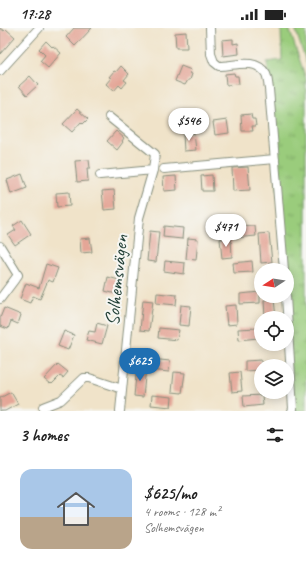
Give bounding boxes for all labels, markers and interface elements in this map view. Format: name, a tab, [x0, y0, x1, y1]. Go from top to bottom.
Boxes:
text: 17:28	[20, 5, 50, 24]
pin: $546	[165, 108, 213, 142]
text: $546	[177, 113, 201, 129]
pin: $471	[202, 214, 250, 248]
text: $471	[214, 219, 238, 235]
street label: Solhemsvägen	[99, 232, 134, 327]
north arrow	[254, 263, 294, 303]
map controls	[254, 263, 294, 399]
button: locate	[254, 311, 294, 351]
pin: $625	[116, 348, 164, 382]
text: $625	[128, 353, 152, 369]
button: layers	[254, 359, 294, 399]
icon: filters	[264, 424, 286, 446]
text: 3 homes	[20, 425, 68, 446]
text: $625/mo	[144, 483, 196, 504]
icon: home	[52, 485, 100, 533]
text: 4 rooms · 128 m²	[144, 504, 220, 520]
text: Solhemsvägen	[144, 520, 204, 536]

